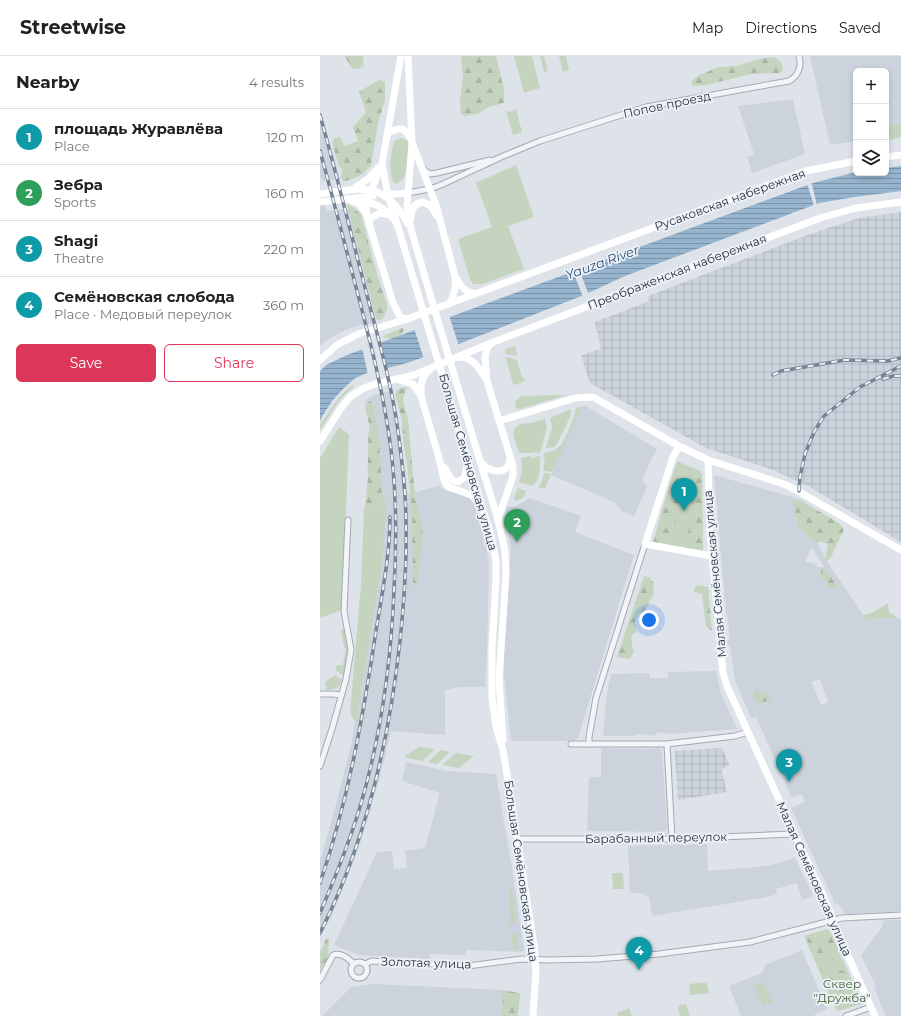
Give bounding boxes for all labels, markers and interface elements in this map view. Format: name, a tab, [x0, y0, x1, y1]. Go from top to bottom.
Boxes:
text: Streetwise	[20, 16, 126, 39]
text: Map	[692, 19, 723, 37]
text: Directions	[745, 19, 817, 37]
text: Saved	[839, 19, 881, 37]
map controls	[853, 68, 889, 176]
button: +	[853, 68, 889, 104]
text: Nearby	[16, 72, 80, 92]
text: 4 results	[249, 74, 304, 90]
street label: Попов проезд	[622, 88, 712, 121]
button: −	[853, 104, 889, 140]
text: площадь Журавлёва	[54, 119, 223, 138]
text: 1	[26, 129, 32, 145]
text: 120 m	[266, 129, 304, 145]
text: Place	[54, 138, 90, 154]
button: layers	[853, 140, 889, 176]
street label: Русаковская набережная	[652, 165, 807, 234]
text: Зебра	[54, 175, 103, 194]
text: 2	[25, 185, 33, 201]
text: 160 m	[266, 185, 304, 201]
text: Sports	[54, 194, 96, 210]
street label: Преображенская набережная	[585, 230, 769, 313]
text: Shagi	[54, 231, 98, 250]
text: 3	[25, 241, 33, 257]
text: 220 m	[263, 241, 304, 257]
water label: Yauza River	[563, 241, 642, 283]
text: Theatre	[54, 250, 104, 266]
text: Семёновская слобода	[54, 287, 235, 306]
text: 4	[25, 297, 33, 313]
text: 360 m	[263, 297, 304, 313]
text: Place · Медовый переулок	[54, 306, 232, 322]
button: Save	[16, 344, 156, 382]
button: Share	[164, 344, 304, 382]
street label: Большая Семёновская улица	[436, 372, 501, 552]
pin: 1	[671, 478, 697, 511]
street label: Малая Семёновская улица	[700, 490, 729, 658]
pin: 2	[504, 509, 530, 542]
your location	[639, 610, 659, 630]
pin: 3	[776, 749, 802, 782]
street label: Большая Семёновская улица	[501, 779, 542, 963]
street label: Малая Семёновская улица	[773, 799, 855, 958]
street label: Барабанный переулок	[585, 829, 727, 846]
pin: 4	[626, 937, 652, 970]
street label: Золотая улица	[380, 953, 472, 972]
park label: Сквер "Дружба"	[813, 976, 871, 1005]

